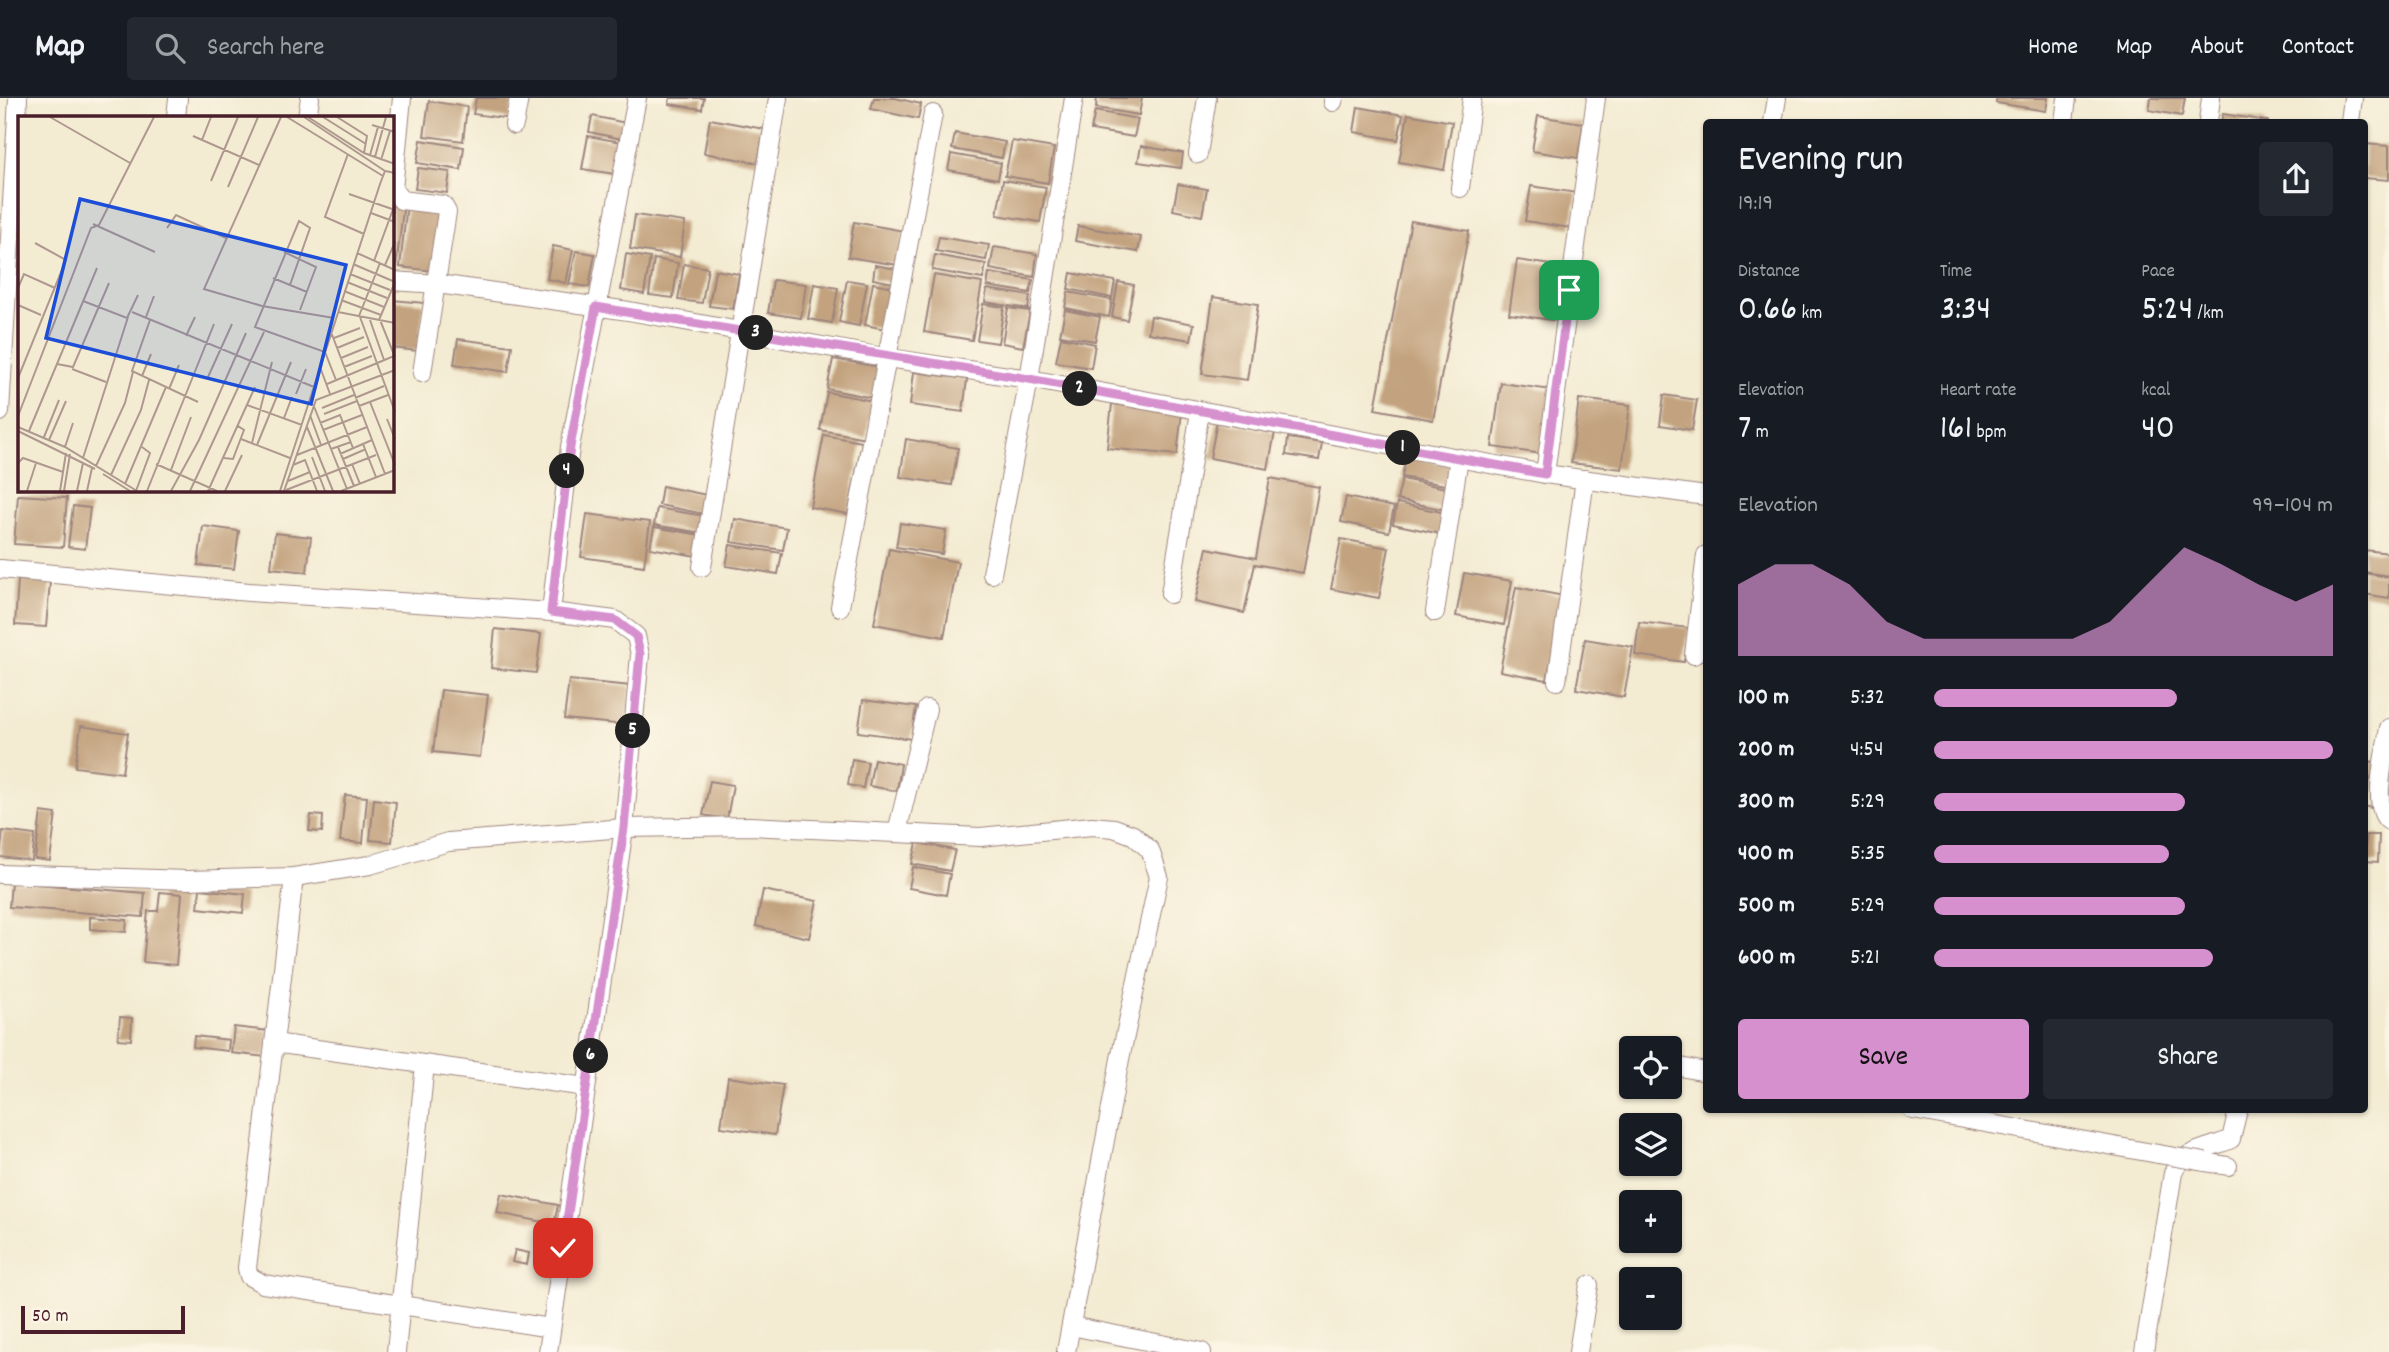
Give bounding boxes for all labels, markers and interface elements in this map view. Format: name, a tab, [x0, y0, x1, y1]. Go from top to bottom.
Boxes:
search box	[127, 17, 617, 80]
text: Map	[35, 25, 85, 72]
icon: search	[151, 29, 189, 67]
text: Search here	[207, 30, 325, 67]
text: Home	[2028, 31, 2078, 65]
text: Map	[2116, 31, 2152, 65]
text: About	[2190, 31, 2244, 65]
text: Contact	[2282, 31, 2354, 65]
inset map	[18, 116, 394, 492]
text: Evening run	[1738, 134, 1903, 189]
button: share	[2259, 142, 2333, 216]
text: 19:19	[1738, 188, 1773, 221]
text: Distance	[1738, 259, 1800, 286]
text: Time	[1940, 259, 1972, 286]
text: Pace	[2141, 259, 2175, 286]
pin	[1539, 260, 1599, 320]
icon: arrive	[1550, 271, 1588, 309]
text: 0.66	[1738, 286, 1797, 336]
text: 3:34	[1940, 286, 1991, 336]
text: 5:24	[2141, 286, 2193, 336]
text: km	[1797, 301, 1822, 328]
text: /km	[2193, 301, 2224, 328]
pin: 3	[738, 316, 774, 350]
text: 3	[751, 319, 760, 346]
pin: 2	[1062, 372, 1098, 406]
text: 2	[1075, 375, 1084, 402]
text: Elevation	[1738, 378, 1804, 405]
text: Heart rate	[1940, 378, 2016, 405]
text: kcal	[2141, 378, 2170, 405]
text: 7	[1738, 405, 1751, 455]
text: 161	[1940, 405, 1972, 455]
text: 40	[2141, 405, 2175, 455]
text: m	[1751, 420, 1769, 447]
text: bpm	[1972, 420, 2007, 447]
pin: 1	[1386, 430, 1420, 466]
text: 1	[1400, 434, 1405, 461]
pin: 4	[550, 454, 584, 488]
text: 4	[563, 457, 570, 484]
text: Elevation	[1738, 490, 1818, 523]
text: 99–104 m	[2252, 490, 2333, 523]
text: 100 m	[1738, 682, 1789, 715]
text: 5:32	[1850, 682, 1885, 715]
pin: 5	[616, 714, 650, 748]
text: 5	[628, 717, 637, 744]
text: 200 m	[1738, 734, 1794, 767]
text: 4:54	[1850, 734, 1884, 767]
text: 300 m	[1738, 786, 1794, 819]
text: 5:29	[1850, 786, 1885, 819]
text: 400 m	[1738, 838, 1794, 871]
text: 5:35	[1850, 838, 1885, 871]
text: 500 m	[1738, 890, 1795, 923]
text: 5:29	[1850, 890, 1885, 923]
text: 600 m	[1738, 942, 1795, 975]
text: 5:21	[1850, 942, 1880, 975]
button: Save	[1738, 1019, 2029, 1099]
button: Share	[2043, 1019, 2333, 1099]
map controls	[1619, 1036, 1682, 1330]
button: locate	[1619, 1036, 1682, 1099]
pin: 6	[574, 1038, 608, 1074]
text: 6	[586, 1042, 595, 1069]
button: layers	[1619, 1113, 1682, 1176]
button: +	[1619, 1190, 1682, 1253]
pin	[533, 1218, 593, 1278]
icon: check	[544, 1229, 582, 1267]
button: −	[1619, 1267, 1682, 1330]
scale bar	[21, 1303, 186, 1335]
text: 50 m	[32, 1304, 69, 1331]

